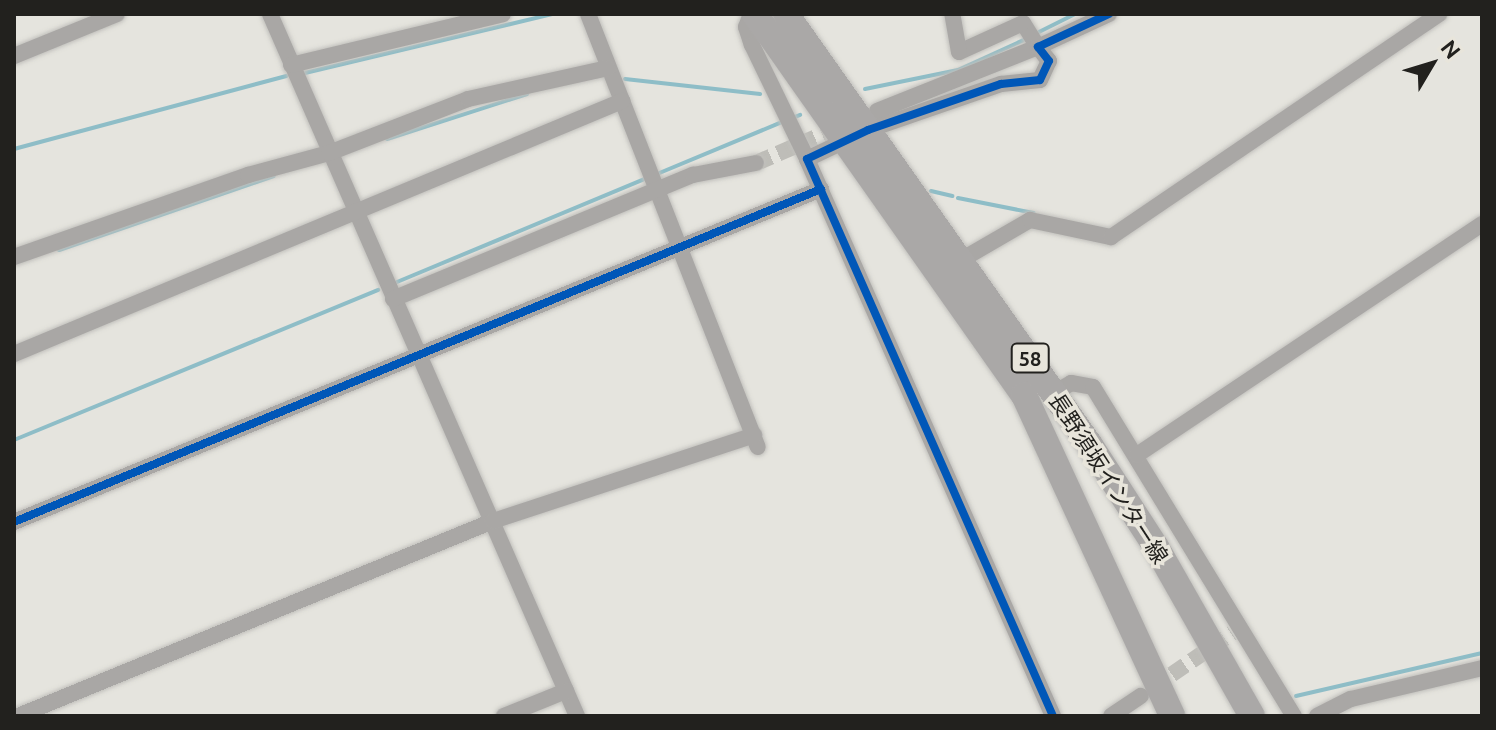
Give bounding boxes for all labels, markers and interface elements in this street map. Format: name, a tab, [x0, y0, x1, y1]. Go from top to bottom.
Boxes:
north arrow	[1392, 24, 1472, 104]
text: N	[1436, 35, 1466, 63]
road number: 58	[1010, 342, 1050, 374]
street label: 長野須坂インター線	[1044, 388, 1174, 568]

